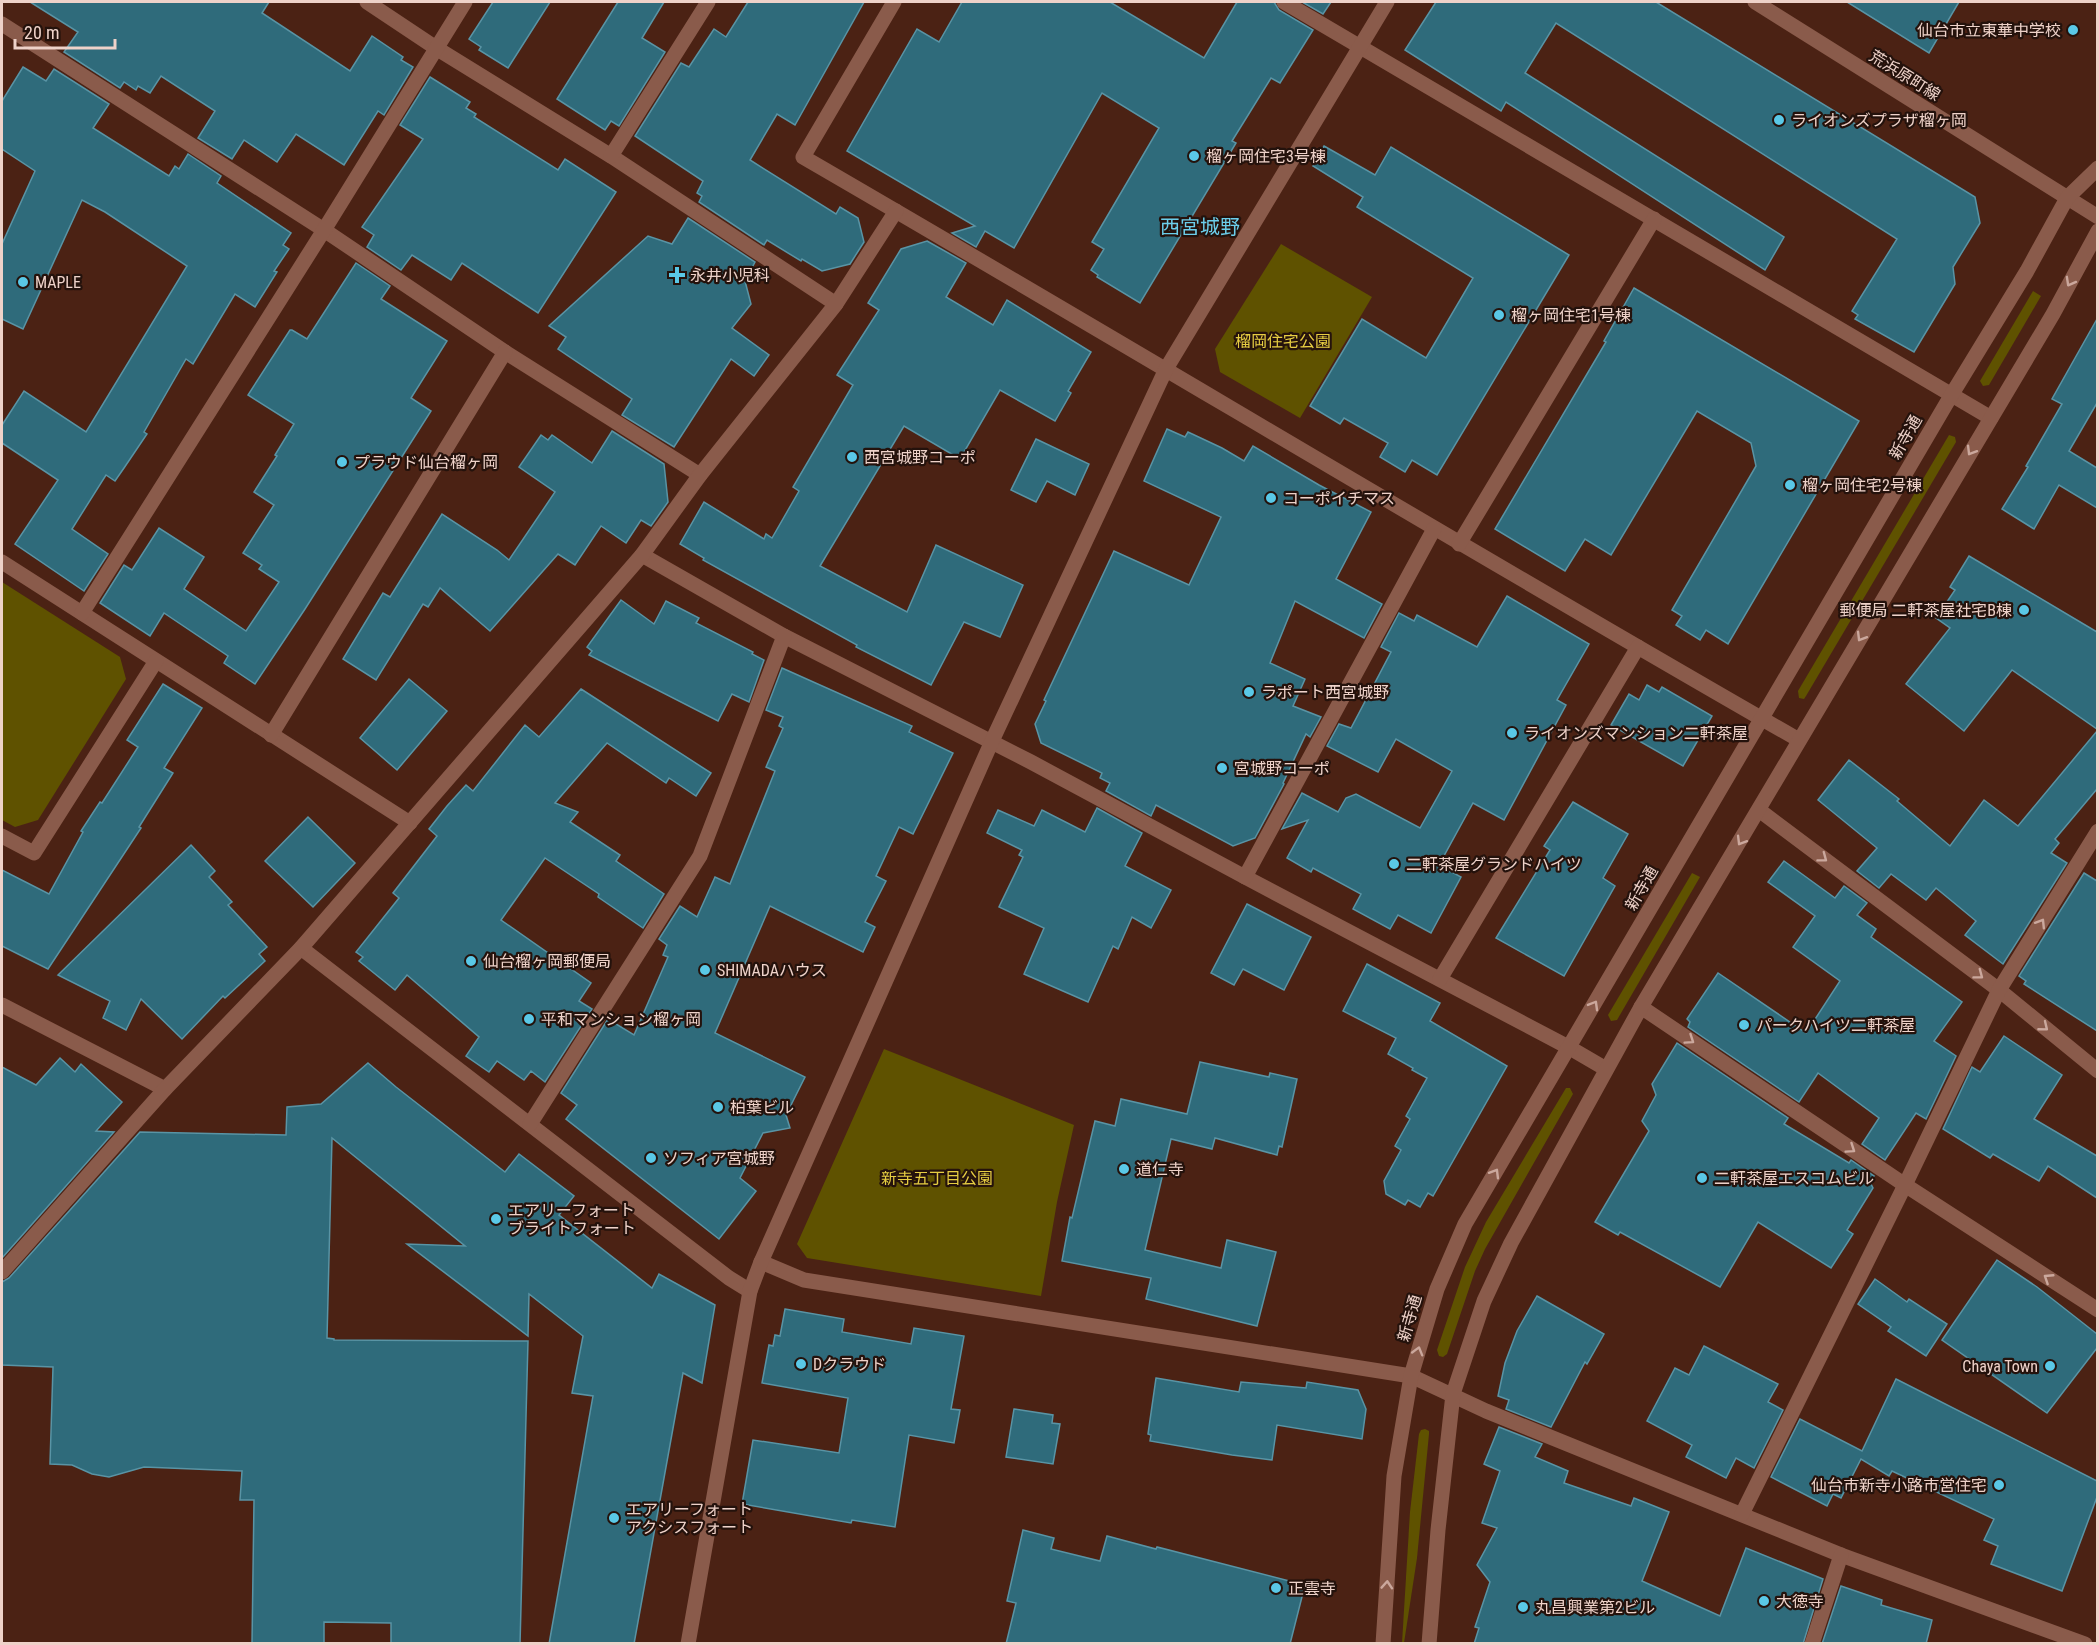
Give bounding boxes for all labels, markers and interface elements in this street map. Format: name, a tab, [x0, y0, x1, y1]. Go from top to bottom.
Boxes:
scale bar	[15, 12, 116, 50]
place label: 仙台市立東華中学校	[1917, 21, 2061, 40]
text: 20 m	[24, 22, 59, 43]
marker: 仙台市立東華中学校	[2066, 23, 2080, 37]
street label: 荒浜原町線	[1866, 46, 1944, 105]
place label: ライオンズプラザ榴ヶ岡	[1791, 111, 1967, 130]
marker: ライオンズプラザ榴ヶ岡	[1772, 113, 1786, 127]
place label: 榴ヶ岡住宅3号棟	[1206, 147, 1326, 166]
marker: 榴ヶ岡住宅3号棟	[1187, 149, 1201, 163]
district label: 西宮城野	[1160, 215, 1240, 239]
marker: 永井小児科	[668, 266, 686, 284]
place label: 永井小児科	[690, 266, 770, 285]
place label: MAPLE	[35, 273, 81, 292]
marker: MAPLE	[16, 275, 30, 289]
one-way arrow	[2066, 276, 2077, 287]
place label: 榴ヶ岡住宅1号棟	[1511, 306, 1631, 325]
marker: 榴ヶ岡住宅1号棟	[1492, 308, 1506, 322]
park label: 榴岡住宅公園	[1235, 332, 1331, 351]
street label: 新寺通	[1885, 412, 1926, 463]
one-way arrow	[1967, 445, 1979, 455]
place label: 西宮城野コーポ	[864, 448, 976, 467]
marker: 西宮城野コーポ	[845, 450, 859, 464]
place label: プラウド仙台榴ヶ岡	[354, 453, 498, 472]
marker: プラウド仙台榴ヶ岡	[335, 455, 349, 469]
place label: 榴ヶ岡住宅2号棟	[1802, 476, 1922, 495]
marker: 榴ヶ岡住宅2号棟	[1783, 478, 1797, 492]
place label: コーポイチマス	[1283, 489, 1395, 508]
marker: コーポイチマス	[1264, 491, 1278, 505]
place label: 郵便局 二軒茶屋社宅B棟	[1840, 601, 2012, 620]
marker: 郵便局 二軒茶屋社宅B棟	[2017, 603, 2031, 617]
one-way arrow	[1857, 631, 1868, 641]
place label: ラポート西宮城野	[1261, 683, 1389, 702]
marker: ラポート西宮城野	[1242, 685, 1256, 699]
place label: ライオンズマンション二軒茶屋	[1524, 724, 1748, 743]
marker: ライオンズマンション二軒茶屋	[1505, 726, 1519, 740]
place label: 宮城野コーポ	[1234, 759, 1330, 778]
marker: 宮城野コーポ	[1215, 761, 1229, 775]
one-way arrow	[1737, 835, 1748, 845]
one-way arrow	[1816, 850, 1827, 861]
place label: 二軒茶屋グランドハイツ	[1406, 855, 1582, 874]
marker: 二軒茶屋グランドハイツ	[1387, 857, 1401, 871]
street label: 新寺通	[1621, 863, 1662, 914]
one-way arrow	[2033, 919, 2045, 929]
place label: 仙台榴ヶ岡郵便局	[483, 952, 611, 971]
marker: 仙台榴ヶ岡郵便局	[464, 954, 478, 968]
place label: SHIMADAハウス	[717, 961, 827, 980]
marker: SHIMADAハウス	[698, 963, 712, 977]
one-way arrow	[1972, 968, 1983, 979]
one-way arrow	[1587, 1001, 1599, 1011]
place label: 平和マンション榴ヶ岡	[541, 1010, 701, 1029]
marker: 平和マンション榴ヶ岡	[522, 1012, 536, 1026]
place label: パークハイツ二軒茶屋	[1756, 1016, 1915, 1035]
marker: パークハイツ二軒茶屋	[1737, 1018, 1751, 1032]
one-way arrow	[2037, 1020, 2048, 1031]
one-way arrow	[1683, 1033, 1694, 1044]
place label: 柏葉ビル	[730, 1098, 794, 1117]
marker: 柏葉ビル	[711, 1100, 725, 1114]
one-way arrow	[1845, 1142, 1856, 1153]
place label: ソフィア宮城野	[663, 1149, 775, 1168]
marker: ソフィア宮城野	[644, 1151, 658, 1165]
place label: 道仁寺	[1136, 1160, 1184, 1179]
marker: 道仁寺	[1117, 1162, 1131, 1176]
park label: 新寺五丁目公園	[881, 1169, 993, 1188]
one-way arrow	[1488, 1169, 1500, 1179]
place label: 二軒茶屋エスコムビル	[1714, 1169, 1874, 1188]
marker: 二軒茶屋エスコムビル	[1695, 1171, 1709, 1185]
place label: エアリーフォート ブライトフォート	[508, 1201, 636, 1238]
marker: エアリーフォート ブライトフォート	[489, 1212, 503, 1226]
one-way arrow	[2044, 1275, 2055, 1286]
street label: 新寺通	[1394, 1292, 1425, 1344]
one-way arrow	[1411, 1346, 1423, 1357]
place label: Dクラウド	[813, 1355, 886, 1374]
marker: Dクラウド	[794, 1357, 808, 1371]
place label: Chaya Town	[1962, 1357, 2038, 1376]
marker: Chaya Town	[2043, 1359, 2057, 1373]
place label: 仙台市新寺小路市営住宅	[1811, 1476, 1987, 1495]
marker: 仙台市新寺小路市営住宅	[1992, 1478, 2006, 1492]
place label: エアリーフォート アクシスフォート	[626, 1500, 753, 1537]
marker: エアリーフォート アクシスフォート	[607, 1511, 621, 1525]
place label: 正雲寺	[1288, 1579, 1336, 1598]
marker: 正雲寺	[1269, 1581, 1283, 1595]
one-way arrow	[1380, 1581, 1393, 1590]
place label: 大徳寺	[1776, 1592, 1824, 1611]
marker: 大徳寺	[1757, 1594, 1771, 1608]
place label: 丸昌興業第2ビル	[1535, 1598, 1655, 1617]
marker: 丸昌興業第2ビル	[1516, 1600, 1530, 1614]

